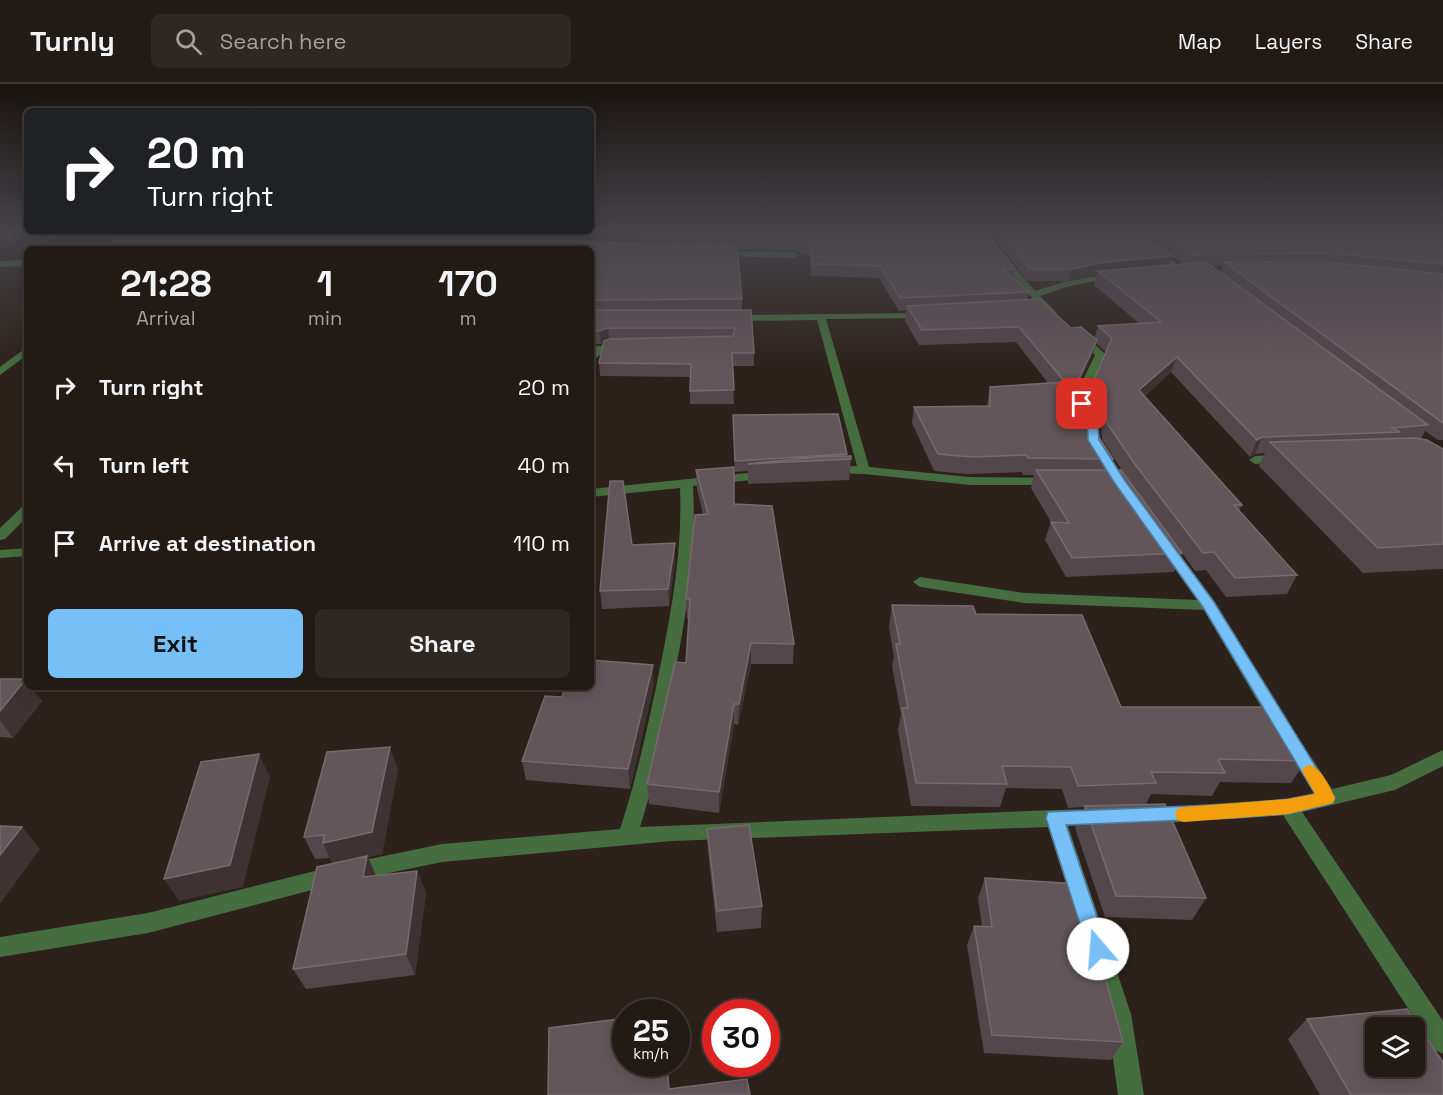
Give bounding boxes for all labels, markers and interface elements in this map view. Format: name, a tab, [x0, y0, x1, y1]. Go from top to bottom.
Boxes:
search box	[151, 14, 571, 68]
text: Turnly	[30, 23, 115, 59]
icon: search	[172, 25, 205, 58]
text: Search here	[220, 27, 347, 55]
text: Map	[1178, 28, 1222, 55]
text: Layers	[1255, 28, 1322, 55]
text: Share	[1355, 28, 1413, 55]
text: 20 m	[147, 127, 246, 180]
icon: right	[48, 132, 126, 210]
text: Turn right	[147, 179, 274, 214]
text: 21:28	[120, 261, 212, 307]
text: 1	[317, 261, 333, 307]
text: 170	[438, 261, 498, 307]
text: Arrival	[136, 305, 196, 331]
text: min	[308, 305, 342, 331]
text: m	[459, 305, 477, 331]
icon: right	[48, 371, 81, 404]
text: Turn right	[99, 373, 204, 401]
text: 20 m	[518, 373, 570, 401]
pin	[1056, 378, 1107, 429]
icon: arrive	[1065, 387, 1098, 420]
icon: left	[48, 449, 81, 482]
text: Turn left	[99, 451, 189, 479]
text: 40 m	[518, 451, 570, 479]
icon: arrive	[48, 527, 81, 560]
text: Arrive at destination	[99, 529, 316, 557]
text: 110 m	[513, 529, 570, 557]
button: Exit	[48, 609, 303, 678]
button: Share	[315, 609, 570, 678]
position arrow	[1066, 917, 1130, 981]
speed limit sign: 30	[702, 999, 780, 1077]
text: 25	[633, 1011, 669, 1050]
map controls	[1365, 1017, 1425, 1077]
button: layers	[1365, 1017, 1425, 1077]
text: km/h	[633, 1044, 669, 1063]

